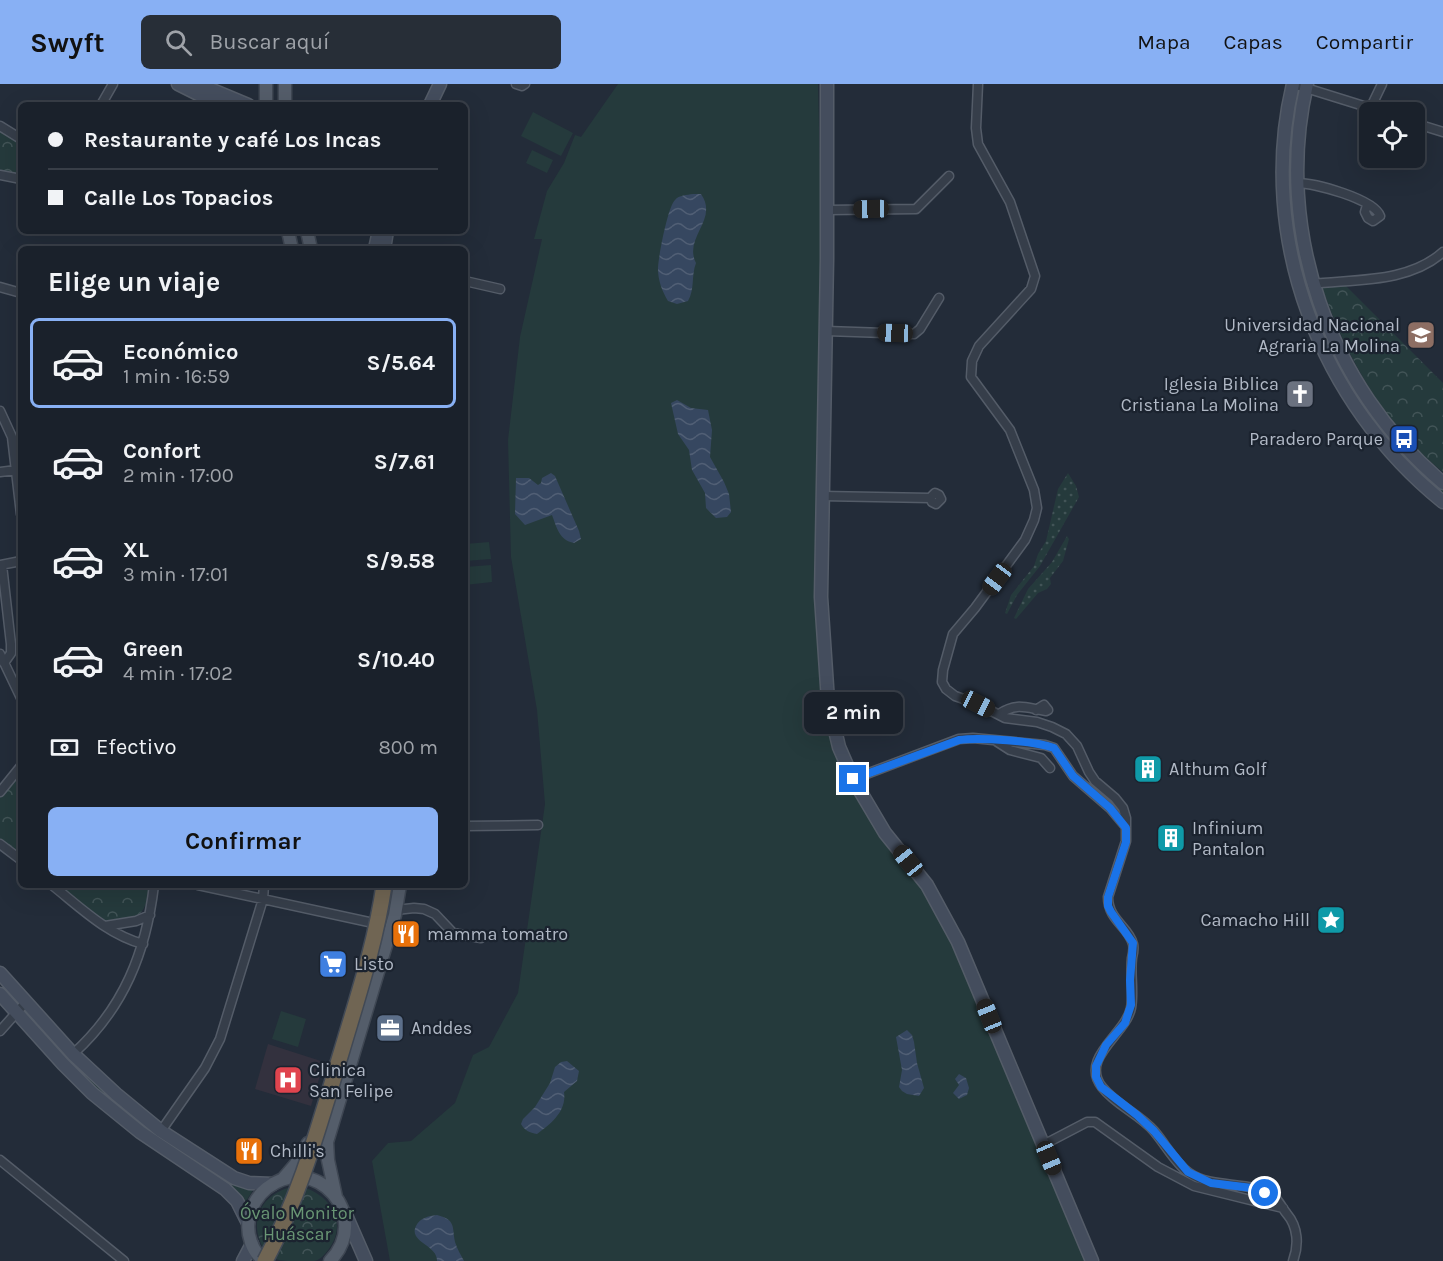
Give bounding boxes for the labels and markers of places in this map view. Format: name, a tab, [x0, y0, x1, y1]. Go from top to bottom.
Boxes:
place label: Universidad Nacional Agraria La Molina	[1224, 314, 1400, 357]
school or university icon: Universidad Nacional Agraria La Molina	[1405, 319, 1437, 351]
place label: Iglesia Biblica Cristiana La Molina	[1121, 373, 1279, 416]
church icon: Iglesia Biblica Cristiana La Molina	[1284, 378, 1316, 410]
bus stop icon: Paradero Parque	[1388, 423, 1420, 455]
place label: Paradero Parque	[1249, 428, 1383, 450]
building icon: Althum Golf	[1132, 753, 1164, 785]
place label: Althum Golf	[1169, 758, 1267, 780]
place label: Infinium Pantalon	[1192, 817, 1265, 860]
building icon: Infinium Pantalon	[1155, 822, 1187, 854]
place icon: Camacho Hill	[1315, 904, 1347, 936]
place label: Camacho Hill	[1201, 909, 1310, 931]
restaurant icon: mamma tomatro	[390, 918, 422, 950]
place label: mamma tomatro	[427, 923, 568, 945]
supermarket icon: Listo	[317, 948, 349, 980]
place label: Listo	[354, 953, 394, 975]
office icon: Anddes	[374, 1012, 406, 1044]
place label: Anddes	[411, 1017, 472, 1039]
place label: Clinica San Felipe	[309, 1059, 393, 1102]
hospital icon: Clinica San Felipe	[272, 1064, 304, 1096]
restaurant icon: Chilli's	[233, 1135, 265, 1167]
place label: Chilli's	[270, 1140, 325, 1162]

